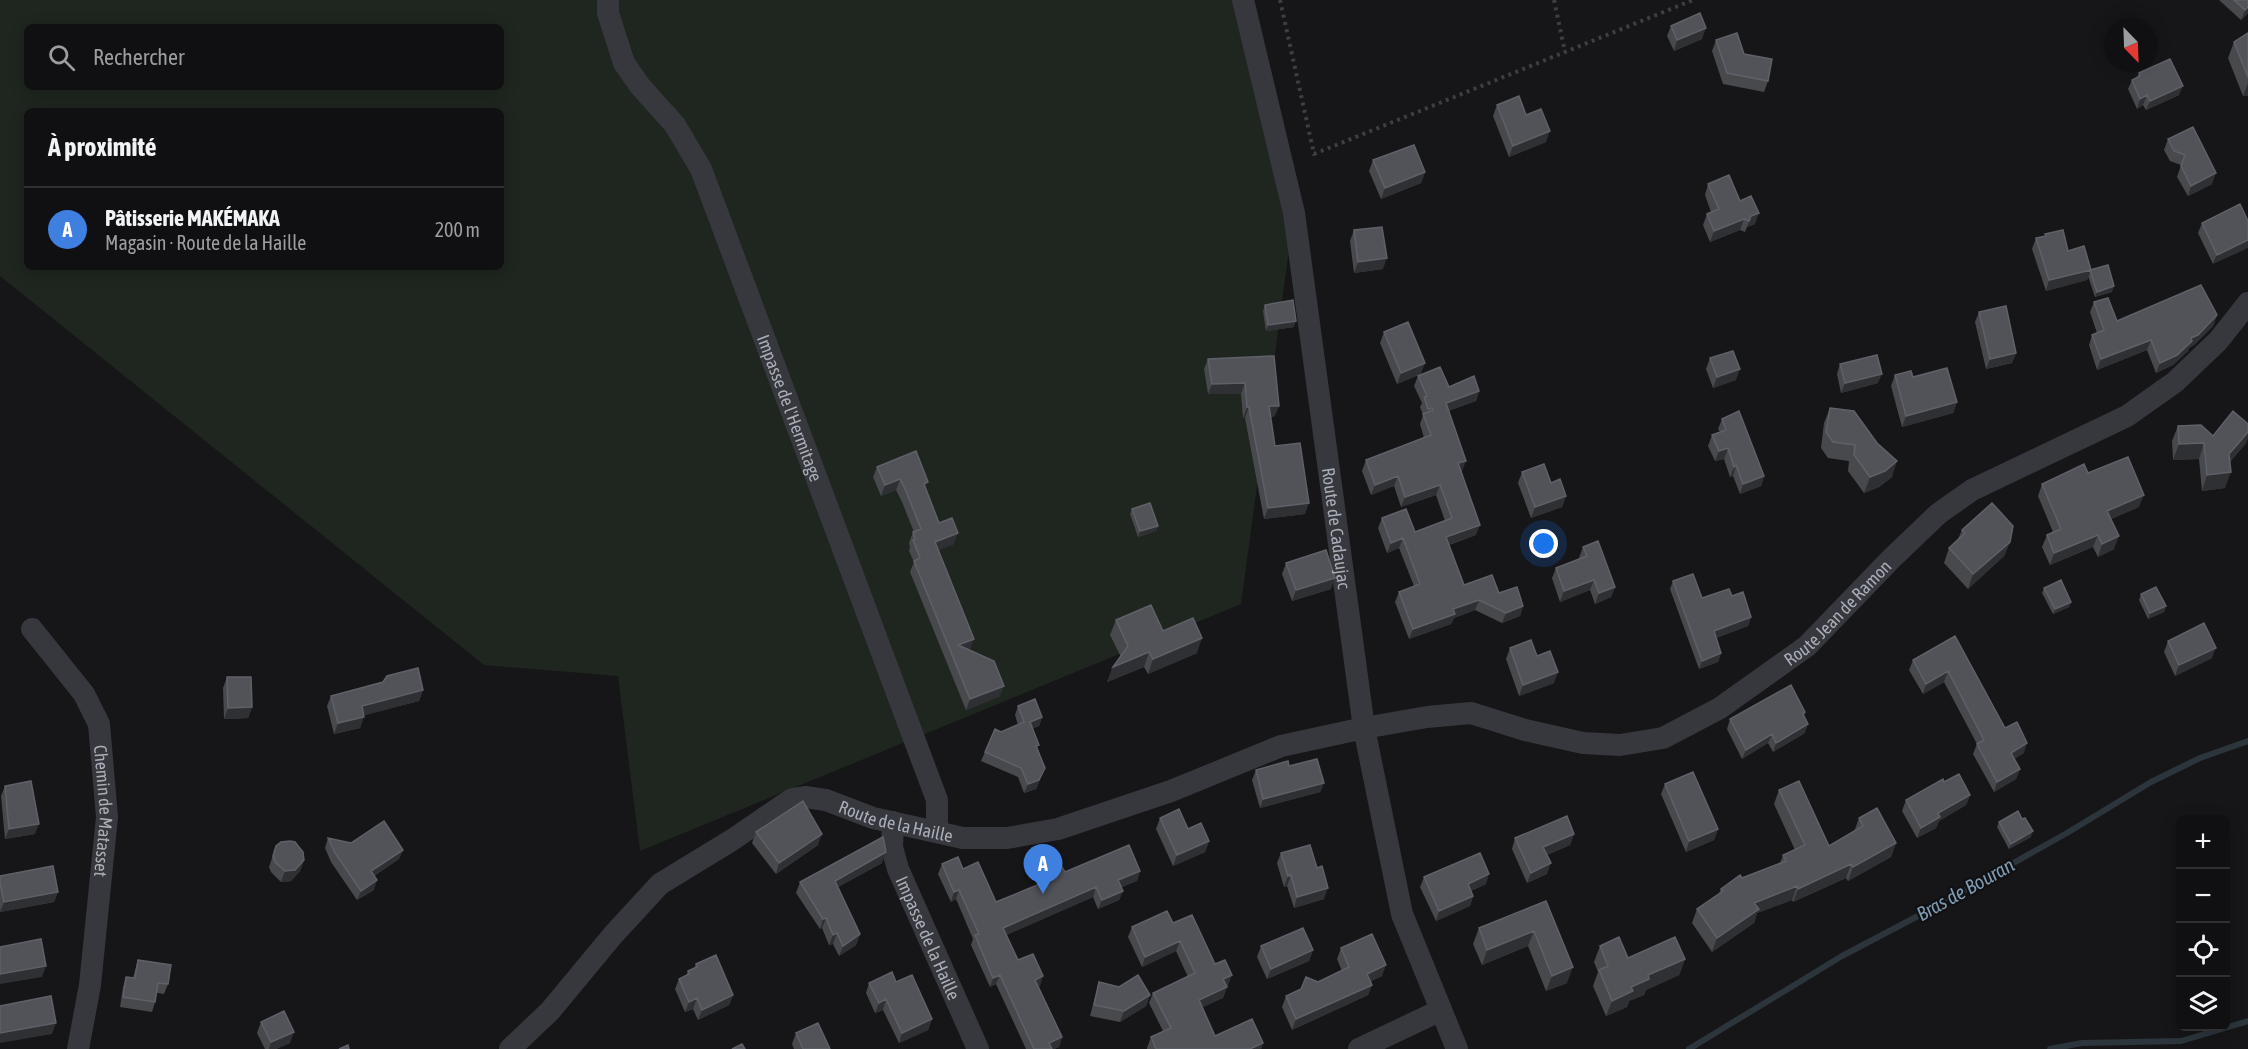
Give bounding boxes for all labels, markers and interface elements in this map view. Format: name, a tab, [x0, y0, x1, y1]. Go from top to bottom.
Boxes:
north arrow	[2104, 18, 2158, 72]
search box	[24, 24, 504, 90]
icon: search	[45, 41, 78, 74]
text: Rechercher	[93, 44, 184, 70]
text: À proximité	[48, 132, 156, 162]
text: Pâtisserie MAKÉMAKA	[105, 205, 280, 231]
text: A	[63, 218, 72, 241]
text: 200 m	[435, 218, 480, 241]
text: Magasin · Route de la Haille	[105, 231, 306, 254]
street label: Impasse de l'Hermitage	[753, 332, 827, 484]
street label: Route de Cadaujac	[1318, 466, 1356, 590]
your location	[1529, 529, 1558, 558]
street label: Route Jean de Ramon	[1780, 555, 1895, 670]
street label: Chemin de Matasset	[90, 744, 117, 878]
street label: Route de la Haille	[836, 795, 955, 846]
map controls	[2176, 815, 2230, 1031]
button: +	[2176, 815, 2230, 869]
pin: A	[1024, 844, 1062, 894]
water label: Bras de Bouran	[1912, 853, 2018, 925]
button: −	[2176, 869, 2230, 923]
street label: Impasse de la Haille	[892, 873, 965, 1003]
button: locate	[2176, 923, 2230, 977]
button: layers	[2176, 977, 2230, 1031]

